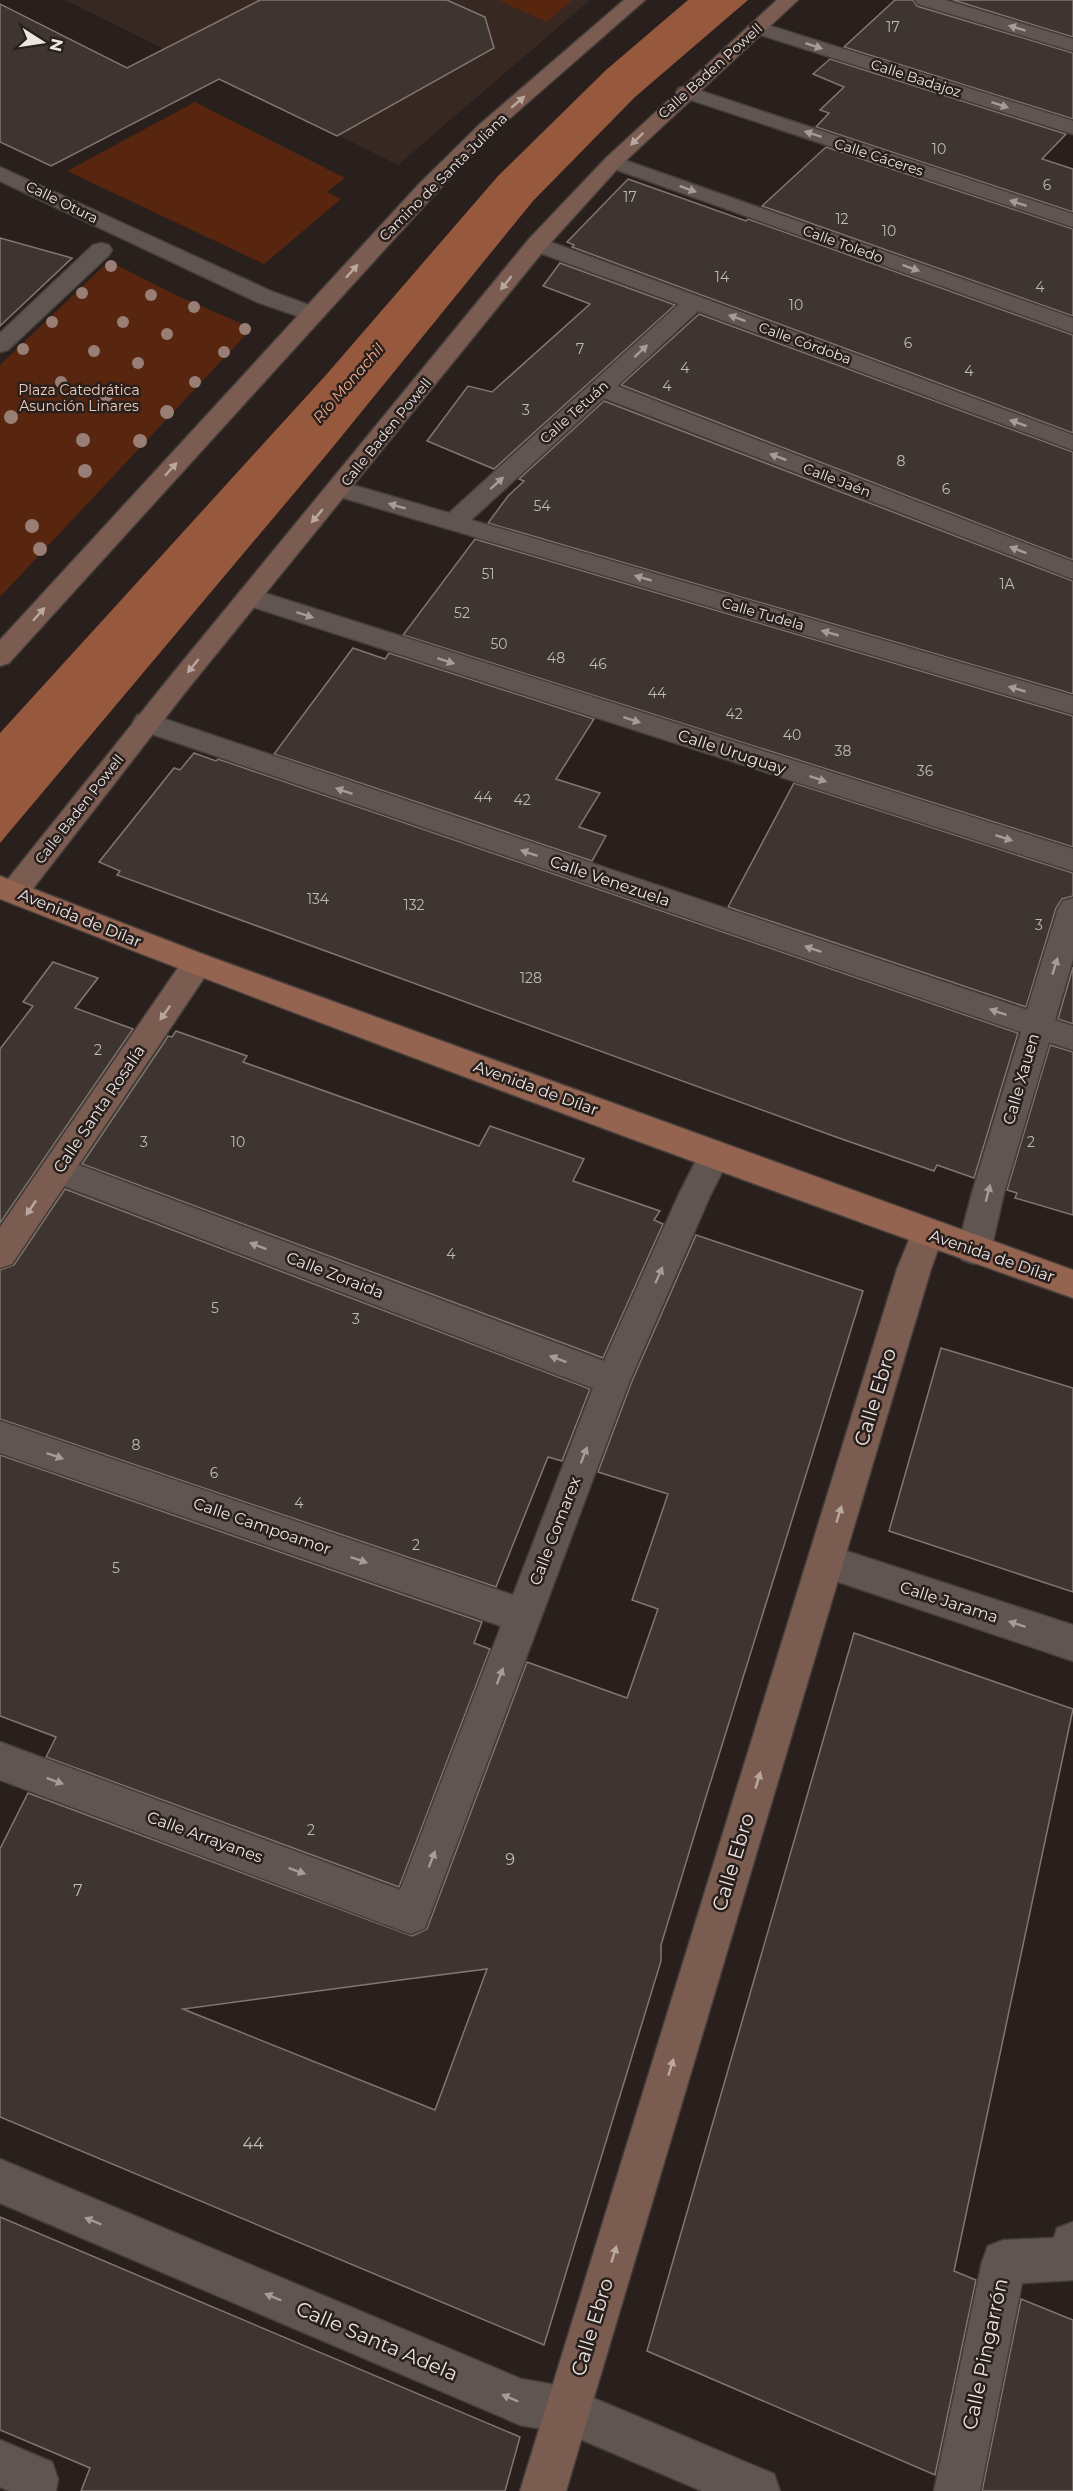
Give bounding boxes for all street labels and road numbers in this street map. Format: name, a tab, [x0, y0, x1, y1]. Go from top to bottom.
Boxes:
street label: Calle Baden Powell	[654, 19, 766, 123]
street label: Calle Badajoz	[869, 55, 963, 101]
street label: Camino de Santa Juliana	[375, 109, 511, 245]
street label: Calle Cáceres	[832, 134, 926, 180]
street label: Calle Otura	[23, 177, 101, 227]
street label: Calle Toledo	[800, 221, 886, 267]
street label: Calle Córdoba	[756, 318, 854, 368]
street label: Calle Baden Powell	[337, 374, 435, 490]
street label: Calle Tetuán	[536, 376, 612, 448]
street label: Calle Jaén	[801, 459, 873, 501]
street label: Calle Tudela	[720, 594, 806, 634]
street label: Calle Uruguay	[676, 726, 789, 779]
street label: Calle Baden Powell	[31, 751, 127, 867]
street label: Calle Venezuela	[547, 852, 673, 910]
street label: Avenida de Dílar	[16, 885, 144, 951]
street label: Calle Xauen	[999, 1031, 1043, 1127]
street label: Calle Santa Rosalía	[49, 1042, 149, 1176]
street label: Avenida de Dílar	[471, 1057, 601, 1119]
street label: Avenida de Dílar	[927, 1226, 1057, 1286]
street label: Calle Zoraida	[283, 1248, 387, 1302]
street label: Calle Ebro	[849, 1345, 901, 1449]
street label: Calle Comarex	[526, 1474, 585, 1588]
street label: Calle Campoamor	[191, 1494, 333, 1558]
street label: Calle Jarama	[897, 1577, 1001, 1627]
street label: Calle Arrayanes	[144, 1807, 266, 1867]
street label: Calle Ebro	[707, 1810, 759, 1914]
street label: Calle Ebro	[566, 2275, 618, 2379]
street label: Calle Pingarrón	[957, 2276, 1013, 2432]
street label: Calle Santa Adela	[293, 2296, 461, 2386]

